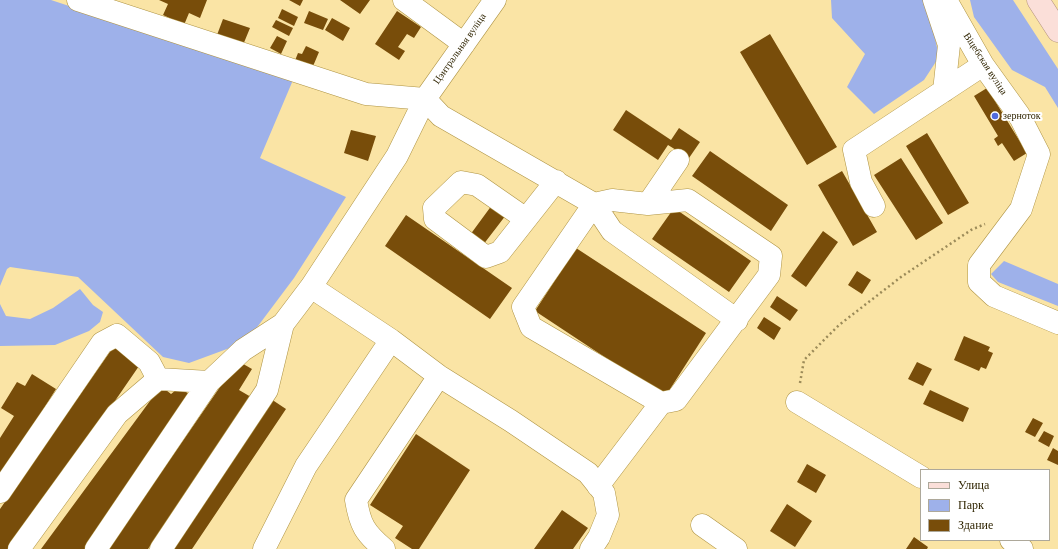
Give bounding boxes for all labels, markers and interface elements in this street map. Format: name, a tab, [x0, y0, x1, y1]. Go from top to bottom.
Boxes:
street label: Цэнтральная вуліца	[431, 11, 489, 87]
street label: Віцебская вуліца	[960, 31, 1010, 97]
place label: зерноток	[1003, 110, 1041, 122]
marker: зерноток	[990, 111, 1000, 121]
legend	[920, 469, 1050, 541]
text: Улица	[958, 478, 989, 492]
text: Парк	[958, 498, 984, 512]
text: Здание	[958, 518, 993, 532]

